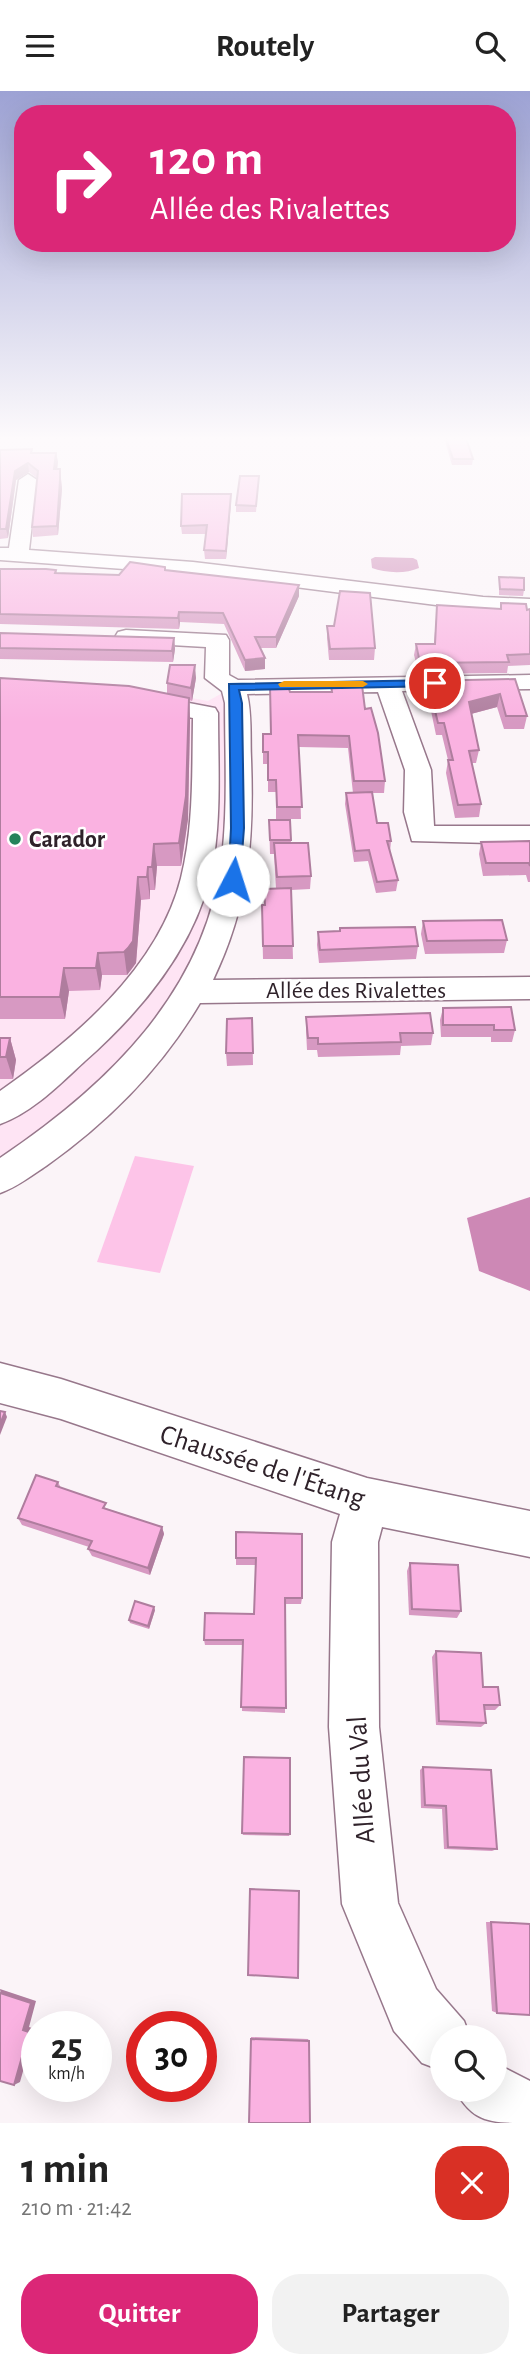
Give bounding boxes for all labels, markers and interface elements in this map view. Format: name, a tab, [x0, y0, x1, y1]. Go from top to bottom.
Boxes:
icon: menu	[21, 27, 59, 65]
icon: search	[471, 27, 509, 65]
text: Routely	[216, 30, 314, 62]
icon: right	[35, 133, 126, 224]
text: 120 m	[150, 135, 263, 184]
text: Allée des Rivalettes	[150, 193, 390, 225]
pin	[405, 653, 465, 713]
icon: arrive	[416, 664, 454, 702]
place label: Carador	[29, 828, 106, 852]
marker: Carador	[7, 831, 23, 847]
position arrow	[196, 843, 270, 917]
street label: Allée des Rivalettes	[266, 979, 446, 1003]
street label: Chaussée de l'Étang	[156, 1418, 370, 1513]
street label: Allée du Val	[344, 1715, 380, 1845]
speed limit sign: 30	[126, 2011, 217, 2102]
map controls	[430, 2025, 507, 2102]
button: search	[430, 2025, 507, 2102]
text: 25	[51, 2030, 82, 2065]
text: km/h	[48, 2065, 85, 2083]
button: close	[435, 2146, 509, 2220]
text: 1 min	[21, 2148, 110, 2190]
text: 210 m · 21:42	[21, 2197, 132, 2220]
button: Quitter	[21, 2274, 258, 2354]
button: Partager	[272, 2274, 509, 2354]

